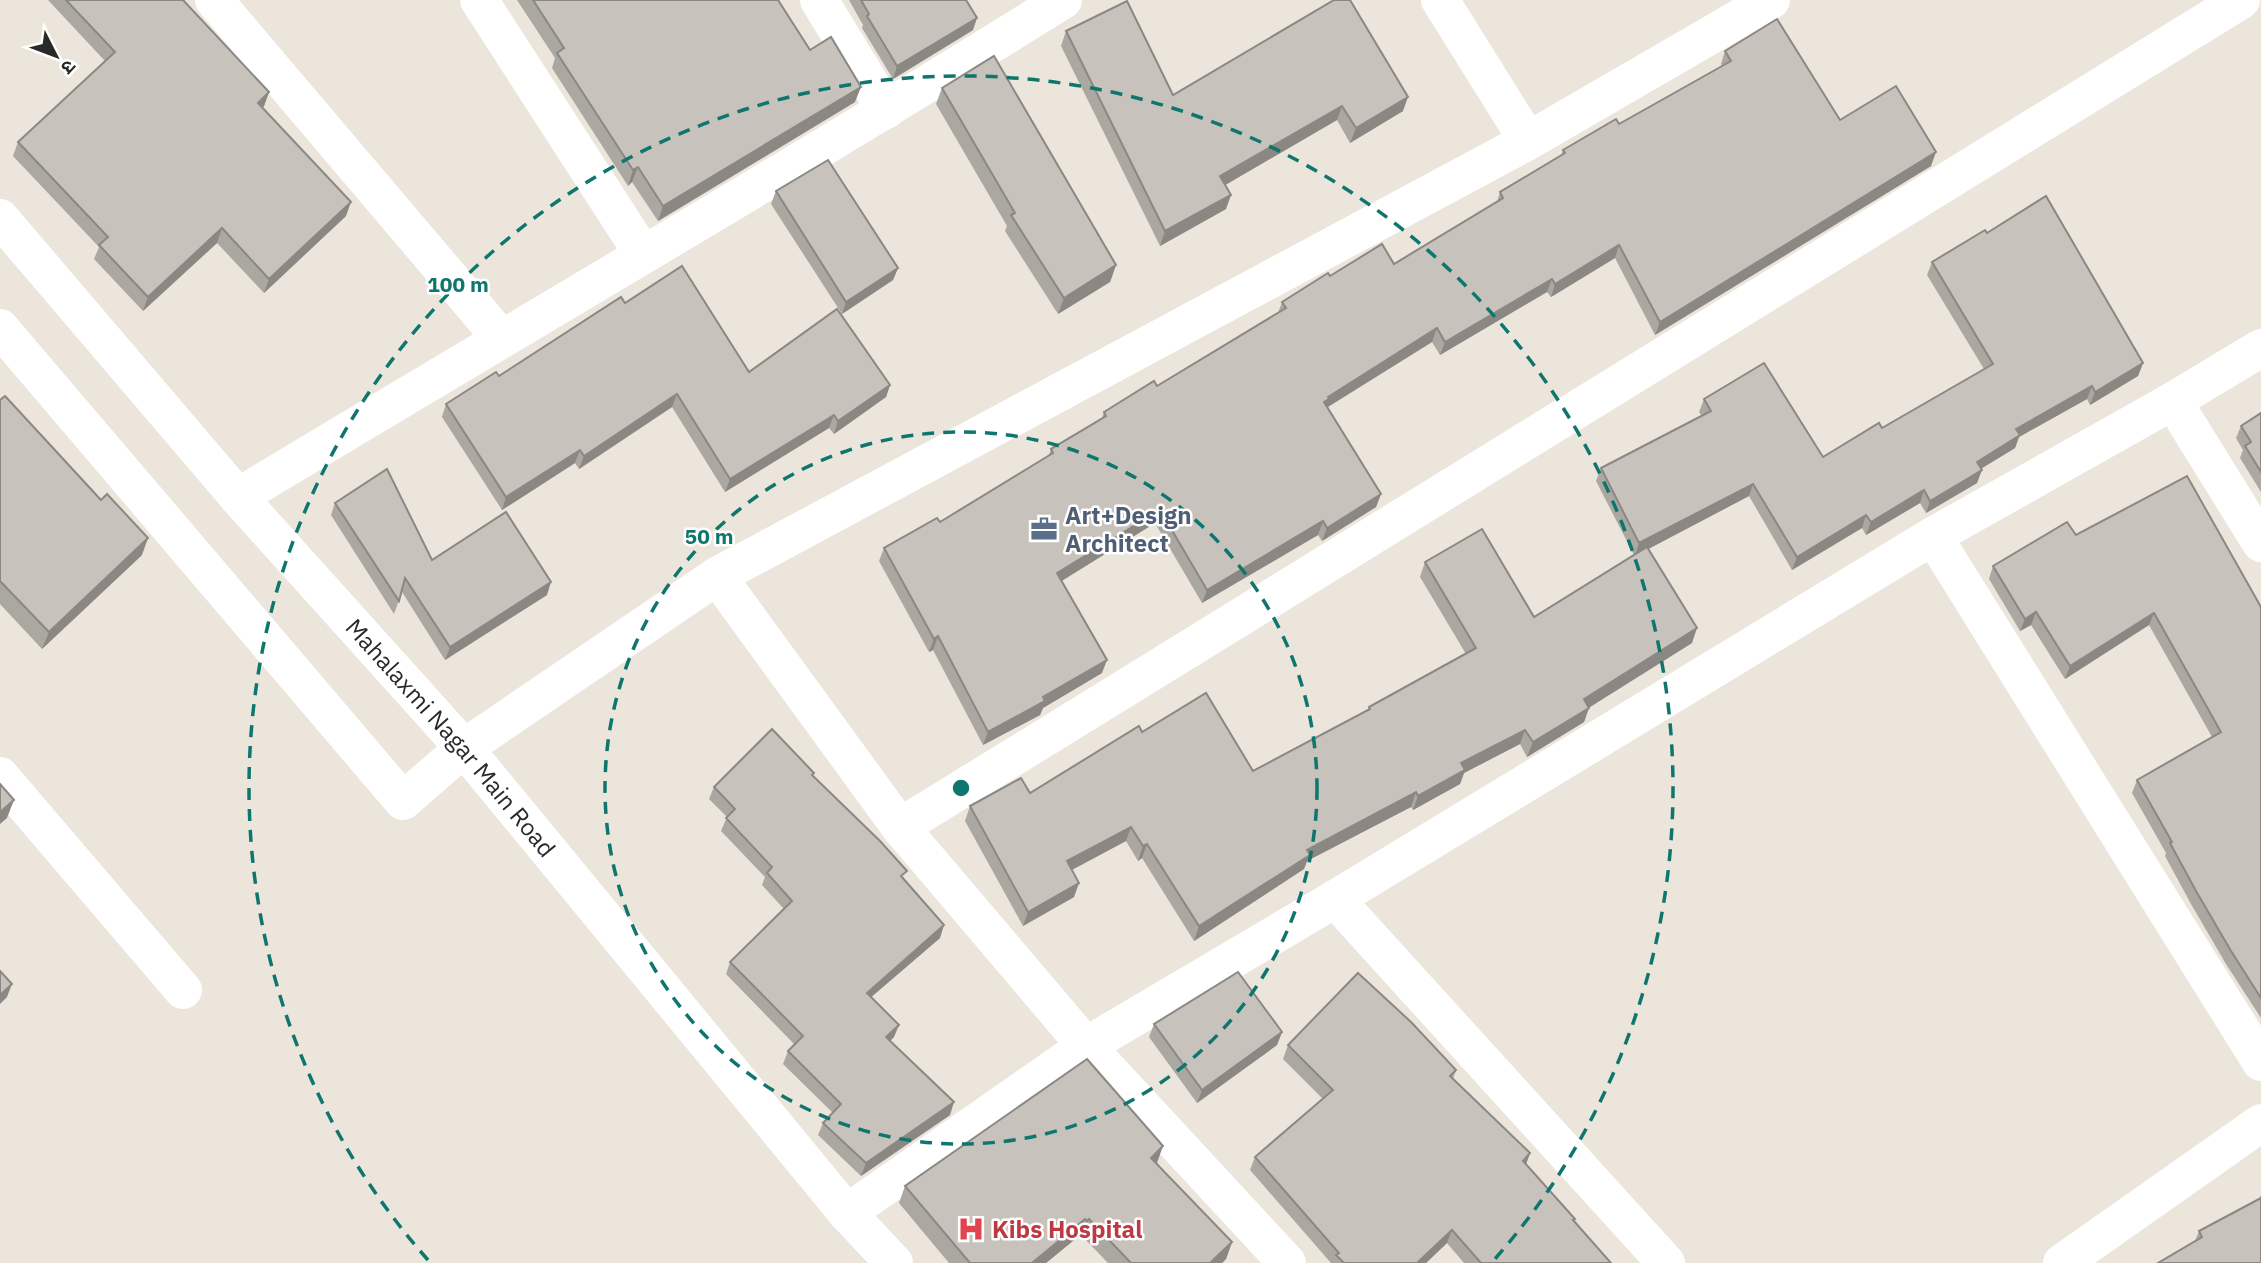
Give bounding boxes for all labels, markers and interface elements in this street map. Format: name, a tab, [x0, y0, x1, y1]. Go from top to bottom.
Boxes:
north arrow	[21, 21, 91, 91]
text: उ	[55, 55, 81, 80]
text: 100 m	[427, 270, 489, 298]
place label: Art+Design Architect	[1065, 499, 1192, 559]
office icon: Art+Design Architect	[1029, 514, 1059, 544]
text: 50 m	[685, 522, 733, 550]
street label: Mahalaxmi Nagar Main Road	[339, 612, 563, 863]
centre of rings	[949, 776, 973, 800]
place label: Kibs Hospital	[992, 1213, 1143, 1245]
hospital icon: Kibs Hospital	[956, 1214, 986, 1244]

